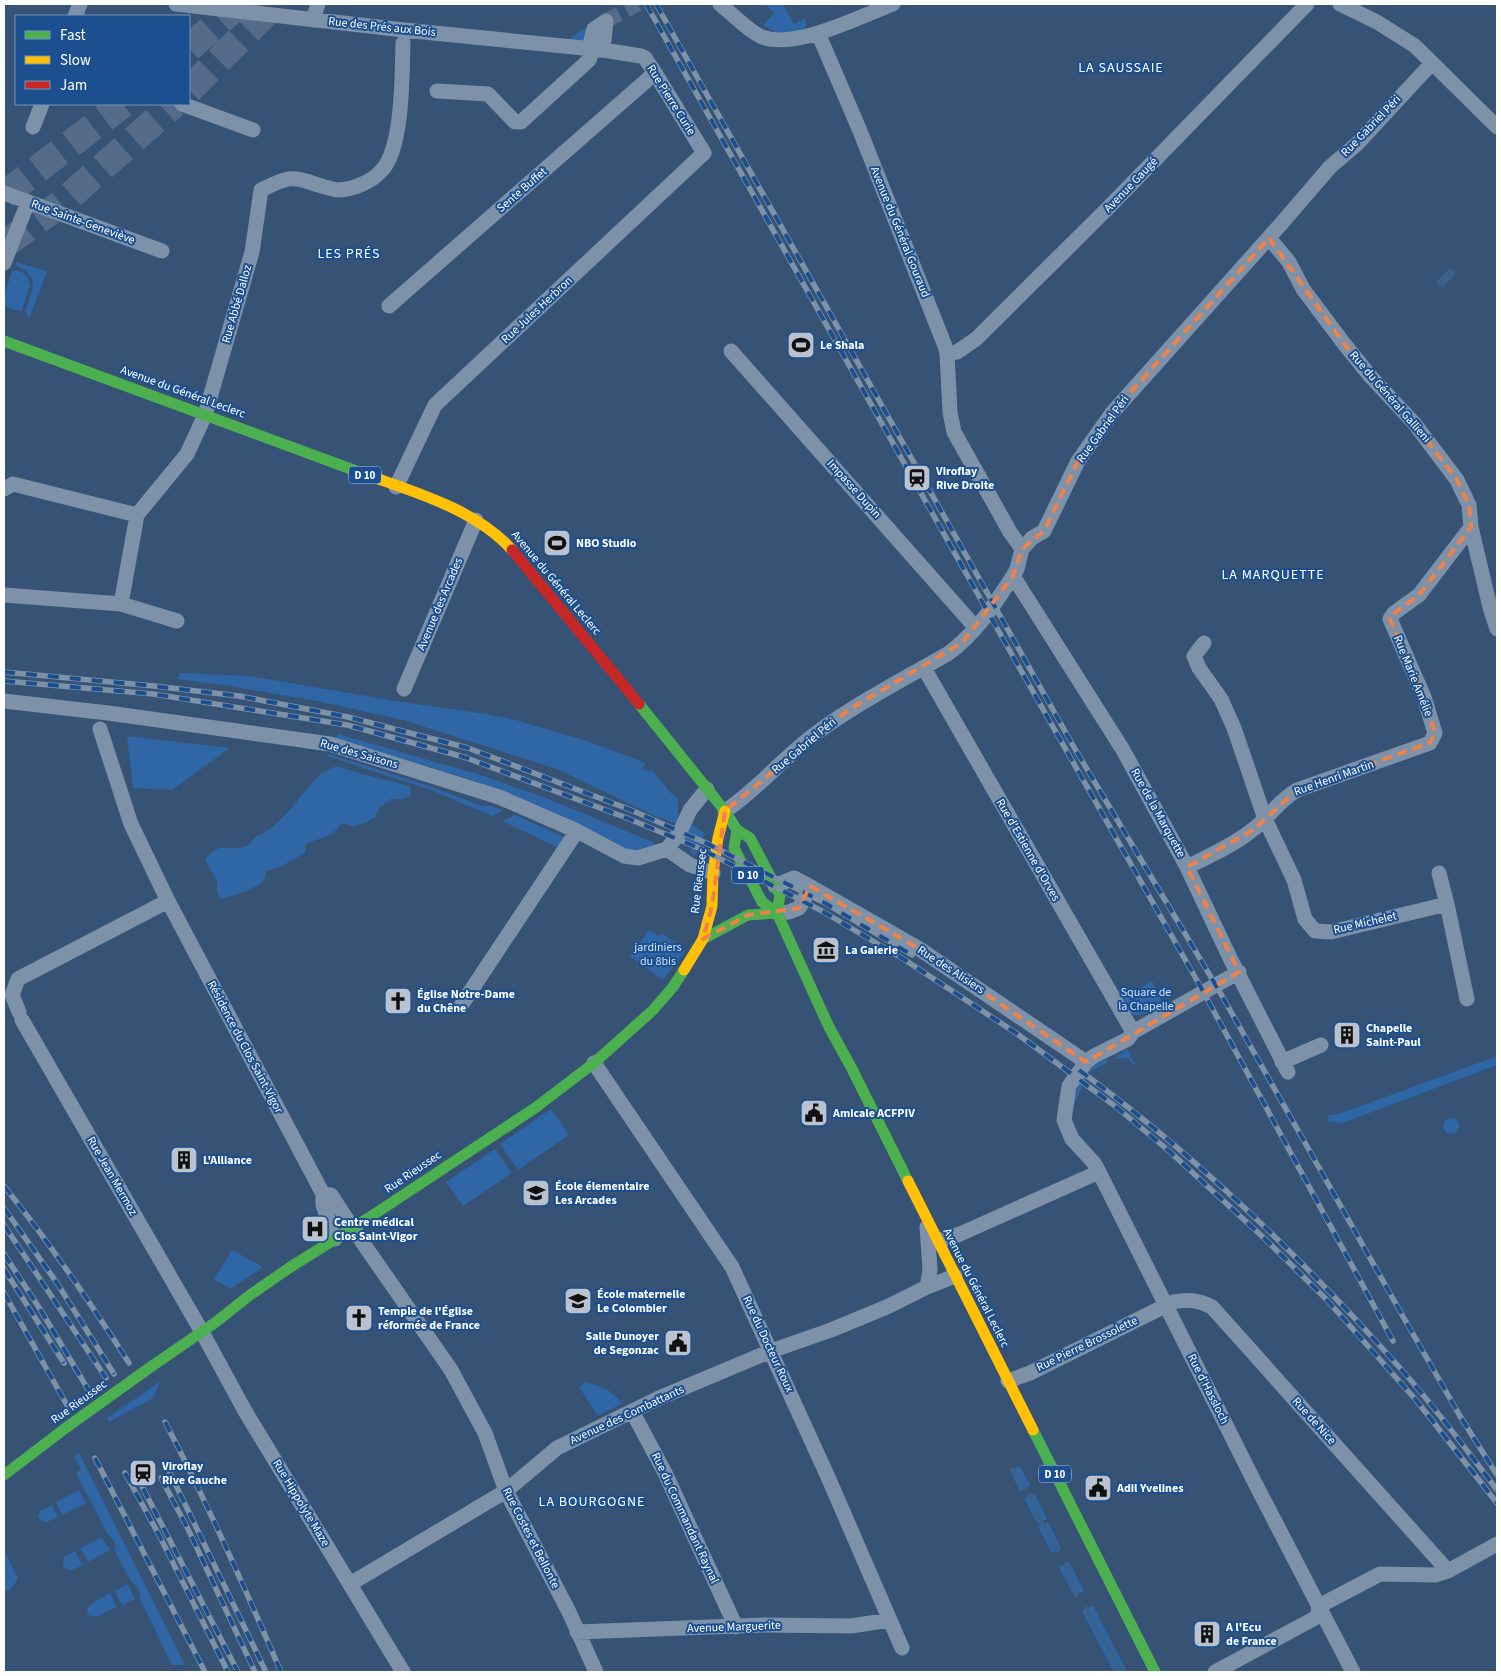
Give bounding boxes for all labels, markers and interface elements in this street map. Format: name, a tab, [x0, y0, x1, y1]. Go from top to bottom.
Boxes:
street label: Rue des Prés aux Bois	[327, 13, 437, 41]
legend	[15, 15, 190, 105]
text: Fast	[60, 25, 86, 46]
text: Slow	[60, 50, 91, 71]
district label: LA SAUSSAIE	[1078, 58, 1164, 78]
street label: Rue Pierre Curie	[643, 61, 700, 139]
text: Jam	[60, 75, 87, 96]
street label: Rue Gabriel Péri	[1337, 91, 1405, 161]
street label: Avenue Gaugé	[1100, 153, 1162, 217]
street label: Sente Buffet	[493, 163, 551, 217]
street label: Avenue du Général Gouraud	[866, 164, 934, 300]
street label: Rue Sainte-Geneviève	[29, 195, 137, 249]
district label: LES PRÉS	[317, 244, 381, 264]
street label: Rue Abbé Dalloz	[218, 263, 256, 345]
street label: Rue Jules Herbron	[498, 272, 576, 348]
sports icon: Le Shala	[786, 330, 816, 360]
place label: Le Shala	[820, 337, 864, 354]
street label: Rue du Général Gallieni	[1345, 347, 1435, 447]
street label: Avenue du Général Leclerc	[118, 361, 248, 423]
street label: Rue Gabriel Péri	[1073, 392, 1133, 466]
street label: Impasse Dupin	[823, 456, 885, 522]
station icon: Viroflay Rive Droite	[902, 463, 932, 493]
place label: Viroflay Rive Droite	[935, 463, 994, 494]
road number: D 10	[349, 466, 381, 484]
street label: Avenue du Général Leclerc	[507, 527, 605, 639]
sports icon: NBO Studio	[542, 528, 572, 558]
place label: NBO Studio	[576, 535, 637, 552]
street label: Avenue des Arcades	[413, 555, 467, 653]
district label: LA MARQUETTE	[1221, 565, 1325, 585]
street label: Rue Marie Amélie	[1389, 633, 1437, 719]
street label: Rue Gabriel Péri	[768, 714, 840, 778]
street label: Rue des Saisons	[318, 735, 400, 773]
street label: Rue Henri Martin	[1292, 756, 1376, 800]
street label: Rue de la Marquette	[1126, 765, 1190, 861]
street label: Rue d'Estienne d'Orves	[992, 796, 1064, 904]
street label: Rue Rieussec	[687, 847, 711, 915]
road number: D 10	[732, 866, 764, 884]
street label: Rue Michelet	[1332, 907, 1398, 939]
museum icon: La Galerie	[811, 935, 841, 965]
park label: jardiniers du 8bis	[633, 939, 682, 970]
place label: La Galerie	[845, 942, 898, 959]
street label: Rue des Alisiers	[914, 942, 988, 998]
street label: Résidence du Clos Saint-Vigor	[203, 978, 288, 1117]
park label: Square de la Chapelle	[1118, 984, 1174, 1015]
church icon: Église Notre-Dame du Chêne	[383, 986, 413, 1016]
place label: Église Notre-Dame du Chêne	[417, 986, 515, 1017]
building icon: Chapelle Saint-Paul	[1332, 1020, 1362, 1050]
place label: Chapelle Saint-Paul	[1366, 1020, 1421, 1051]
public building icon: Amicale ACFPIV	[799, 1098, 829, 1128]
place label: Amicale ACFPIV	[832, 1105, 915, 1122]
street label: Rue Jean Mermoz	[82, 1133, 142, 1219]
building icon: L'Alliance	[169, 1145, 199, 1175]
street label: Rue Rieussec	[381, 1146, 445, 1197]
place label: L'Alliance	[203, 1152, 252, 1169]
school or university icon: École élementaire Les Arcades	[521, 1178, 551, 1208]
place label: École élementaire Les Arcades	[555, 1178, 650, 1209]
hospital icon: Centre médical Clos Saint-Vigor	[300, 1214, 330, 1244]
place label: Centre médical Clos Saint-Vigor	[334, 1214, 418, 1245]
street label: Avenue du Général Leclerc	[938, 1225, 1014, 1351]
school or university icon: École maternelle Le Colombier	[563, 1286, 593, 1316]
place label: École maternelle Le Colombier	[597, 1286, 685, 1317]
street label: Rue du Docteur Roux	[738, 1293, 798, 1396]
church icon: Temple de l'Église réformée de France	[344, 1303, 374, 1333]
place label: Temple de l'Église réformée de France	[378, 1303, 480, 1334]
street label: Rue Pierre Brossolette	[1034, 1312, 1140, 1376]
place label: Salle Dunoyer de Segonzac	[586, 1328, 659, 1359]
public building icon: Salle Dunoyer de Segonzac	[663, 1328, 693, 1358]
street label: Rue d'Hassloch	[1183, 1351, 1233, 1427]
street label: Rue Rieussec	[48, 1376, 111, 1428]
street label: Avenue des Combattants	[567, 1381, 687, 1449]
street label: Rue de Nice	[1288, 1394, 1340, 1448]
street label: Rue du Commandant Raynal	[647, 1450, 723, 1586]
street label: Rue Hippolyte Maze	[268, 1456, 334, 1550]
station icon: Viroflay Rive Gauche	[128, 1458, 158, 1488]
place label: Viroflay Rive Gauche	[161, 1458, 227, 1489]
road number: D 10	[1039, 1466, 1071, 1482]
public building icon: Adil Yvelines	[1083, 1473, 1113, 1503]
place label: Adil Yvelines	[1116, 1480, 1184, 1497]
street label: Rue Costes et Bellonte	[498, 1484, 564, 1592]
district label: LA BOURGOGNE	[539, 1492, 645, 1512]
street label: Avenue Marguerite	[687, 1617, 781, 1637]
building icon: A l'Ecu de France	[1192, 1619, 1222, 1649]
place label: A l'Ecu de France	[1225, 1619, 1277, 1650]

